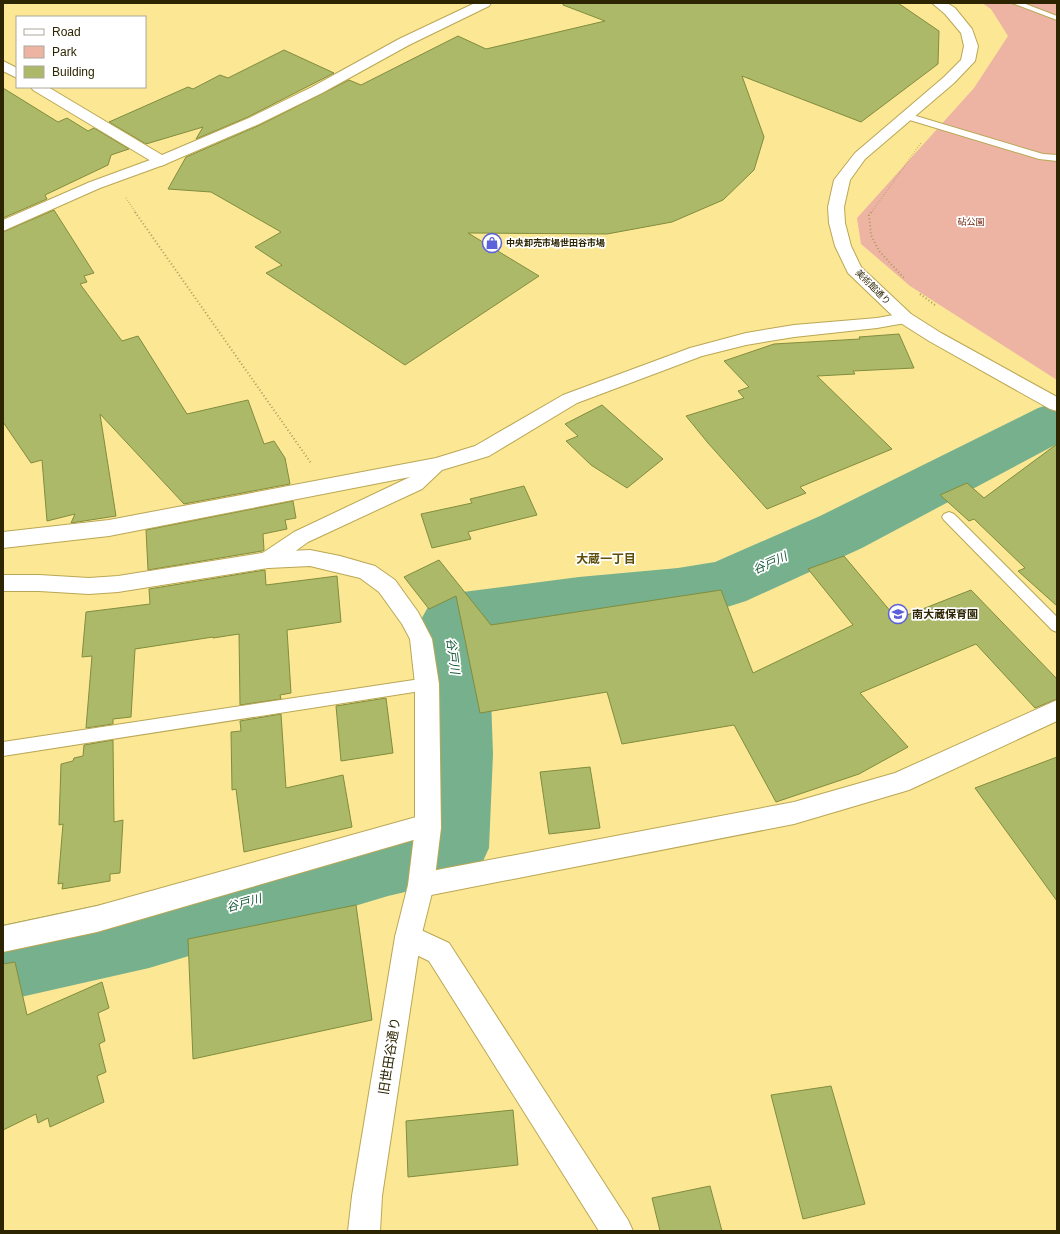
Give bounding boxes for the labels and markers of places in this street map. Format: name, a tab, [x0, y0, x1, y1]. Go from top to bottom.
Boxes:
shop icon: 中央卸売市場世田谷市場	[481, 232, 503, 254]
place label: 中央卸売市場世田谷市場	[506, 238, 605, 248]
school or university icon: 南大蔵保育園	[887, 603, 909, 625]
place label: 南大蔵保育園	[912, 608, 978, 620]

